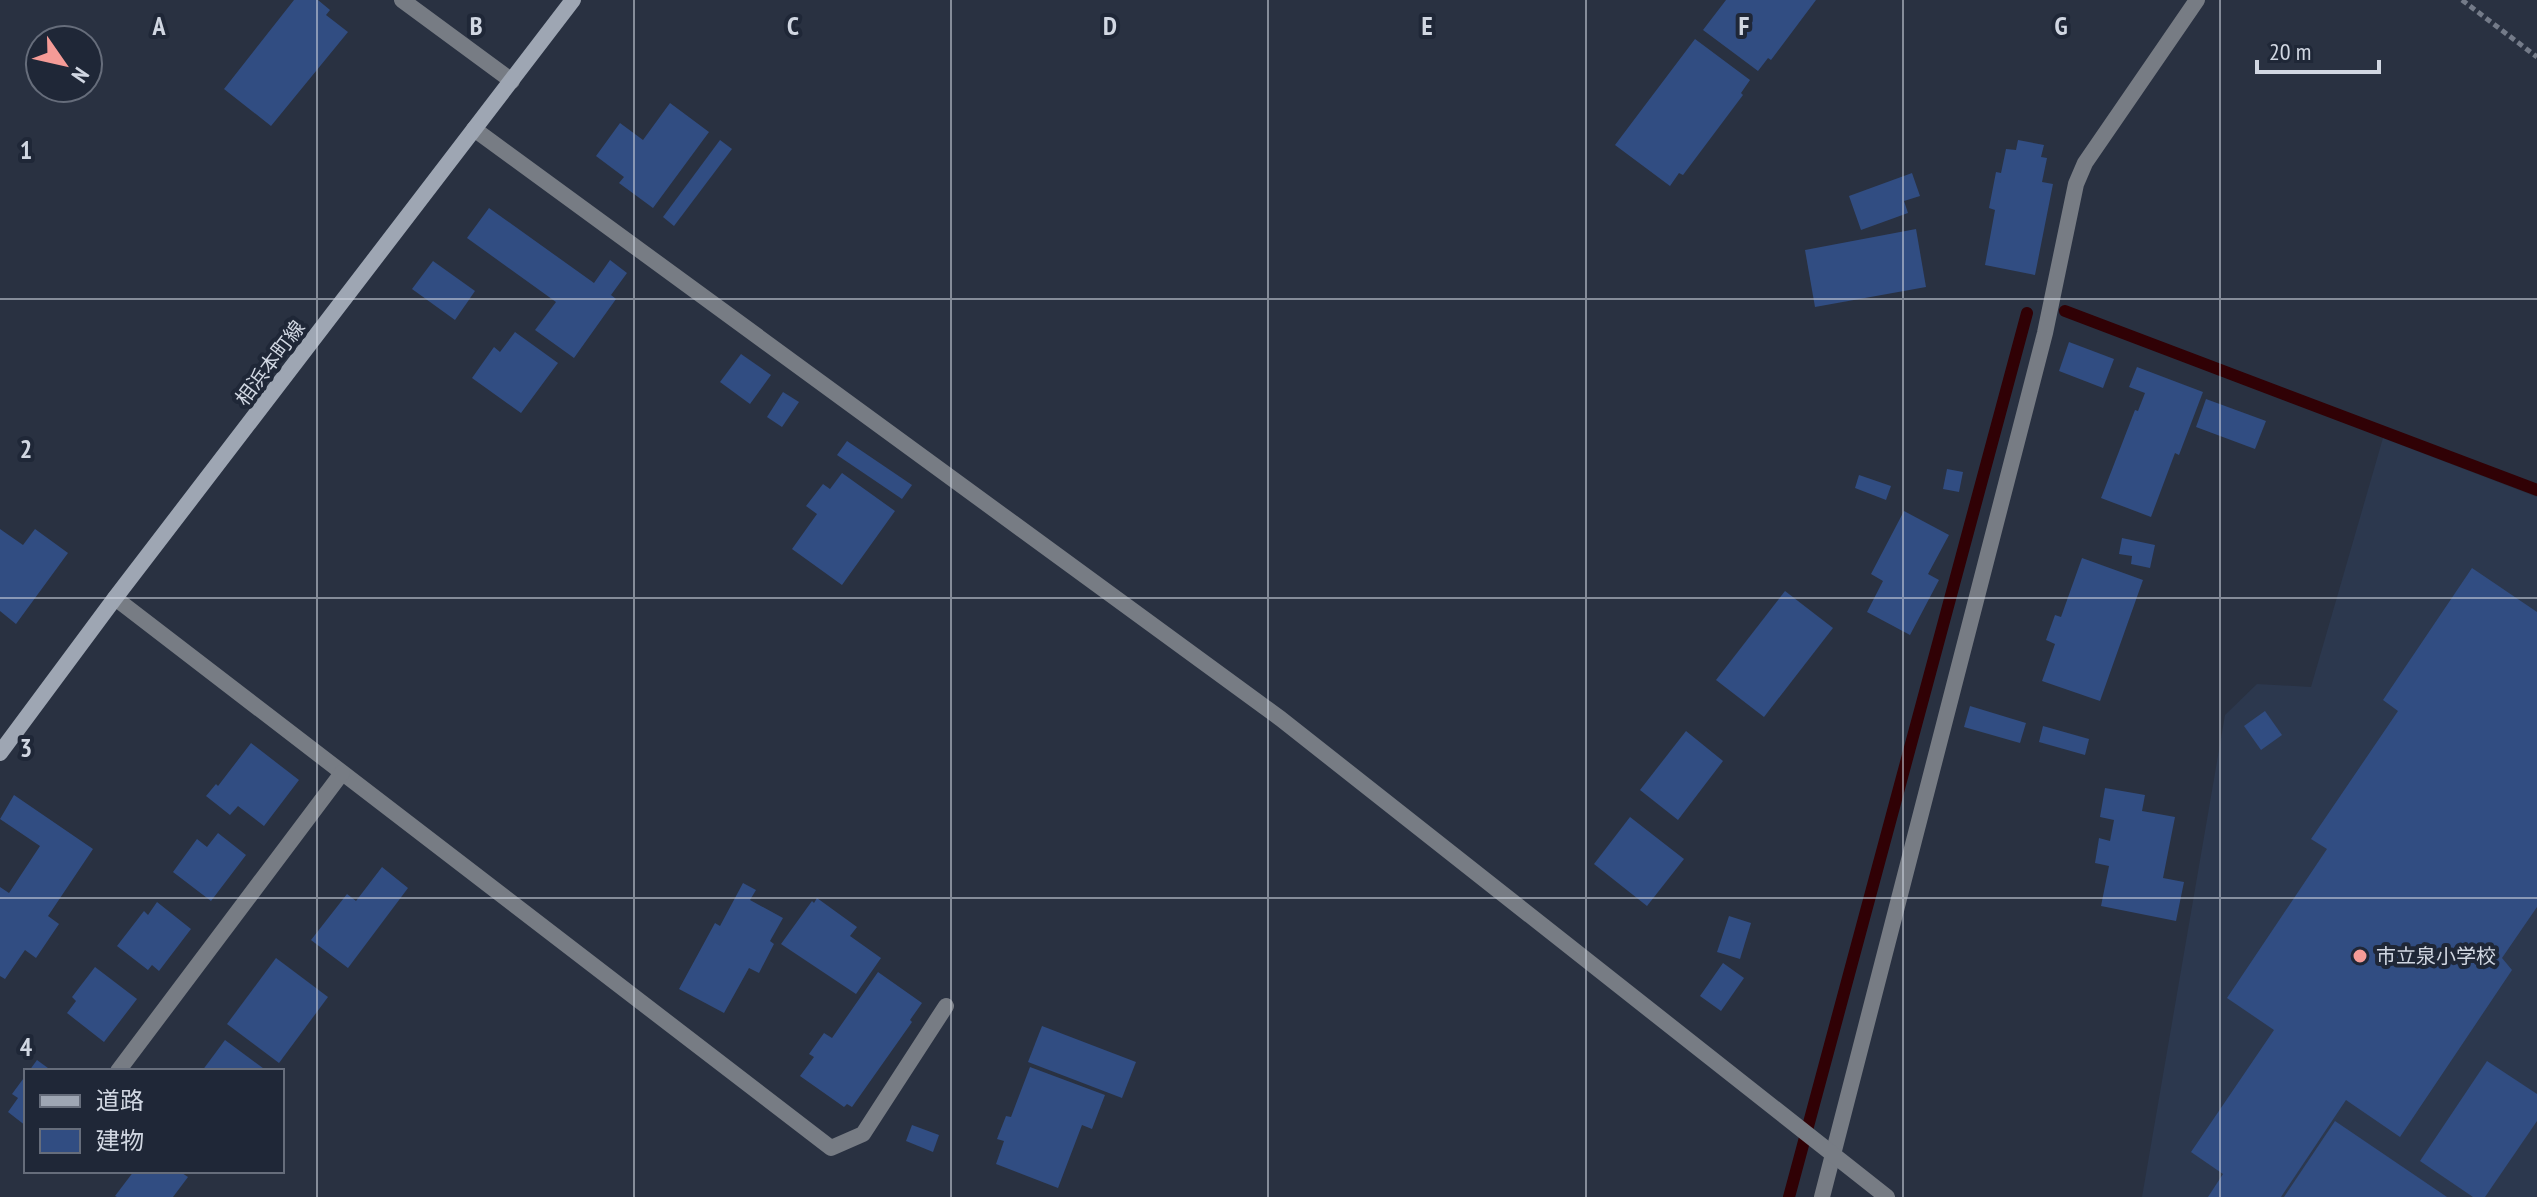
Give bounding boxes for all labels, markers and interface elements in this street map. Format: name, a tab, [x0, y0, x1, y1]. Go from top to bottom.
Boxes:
text: A	[151, 9, 166, 42]
text: B	[470, 9, 483, 42]
text: C	[787, 9, 799, 42]
text: D	[1103, 9, 1117, 42]
text: E	[1421, 9, 1433, 42]
text: F	[1739, 9, 1750, 42]
text: G	[2054, 9, 2068, 42]
north arrow	[24, 24, 104, 104]
scale bar	[2257, 24, 2379, 74]
text: 20 m	[2269, 36, 2311, 67]
text: N	[66, 62, 96, 88]
text: 1	[20, 133, 32, 166]
street label: 相浜本町線	[230, 315, 310, 411]
text: 2	[20, 432, 32, 465]
text: 3	[20, 731, 32, 764]
place label: 市立泉小学校	[2376, 943, 2496, 969]
marker: 市立泉小学校	[2351, 947, 2369, 965]
text: 4	[20, 1030, 33, 1063]
legend	[24, 1069, 284, 1173]
text: 道路	[96, 1085, 144, 1116]
text: 建物	[96, 1125, 144, 1156]

